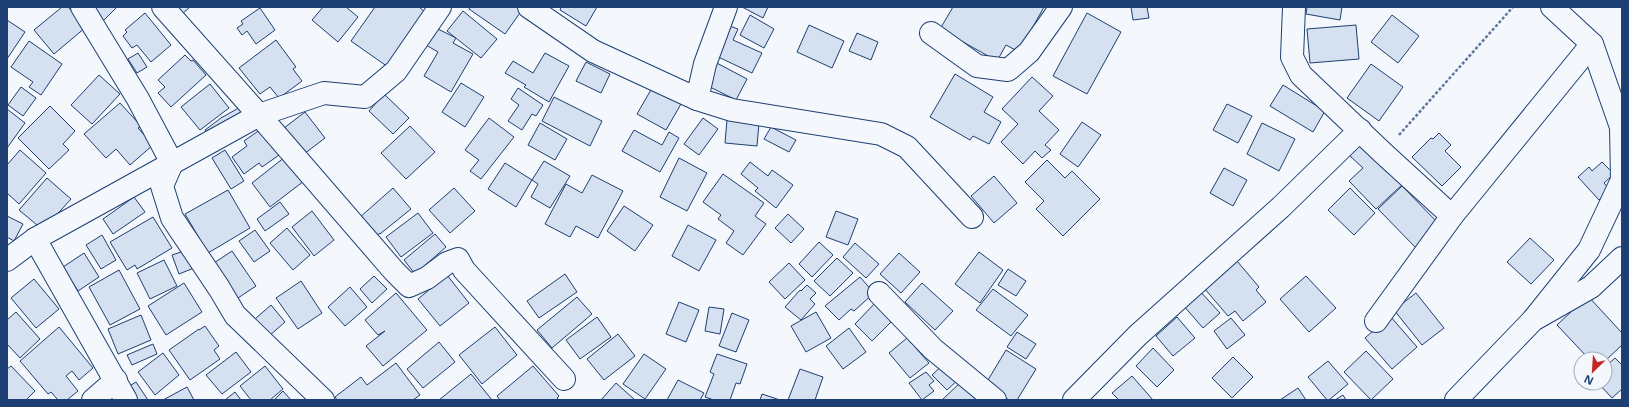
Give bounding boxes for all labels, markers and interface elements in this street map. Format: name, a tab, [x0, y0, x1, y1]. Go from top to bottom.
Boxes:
north arrow	[1573, 351, 1613, 391]
text: N	[1581, 372, 1596, 389]

